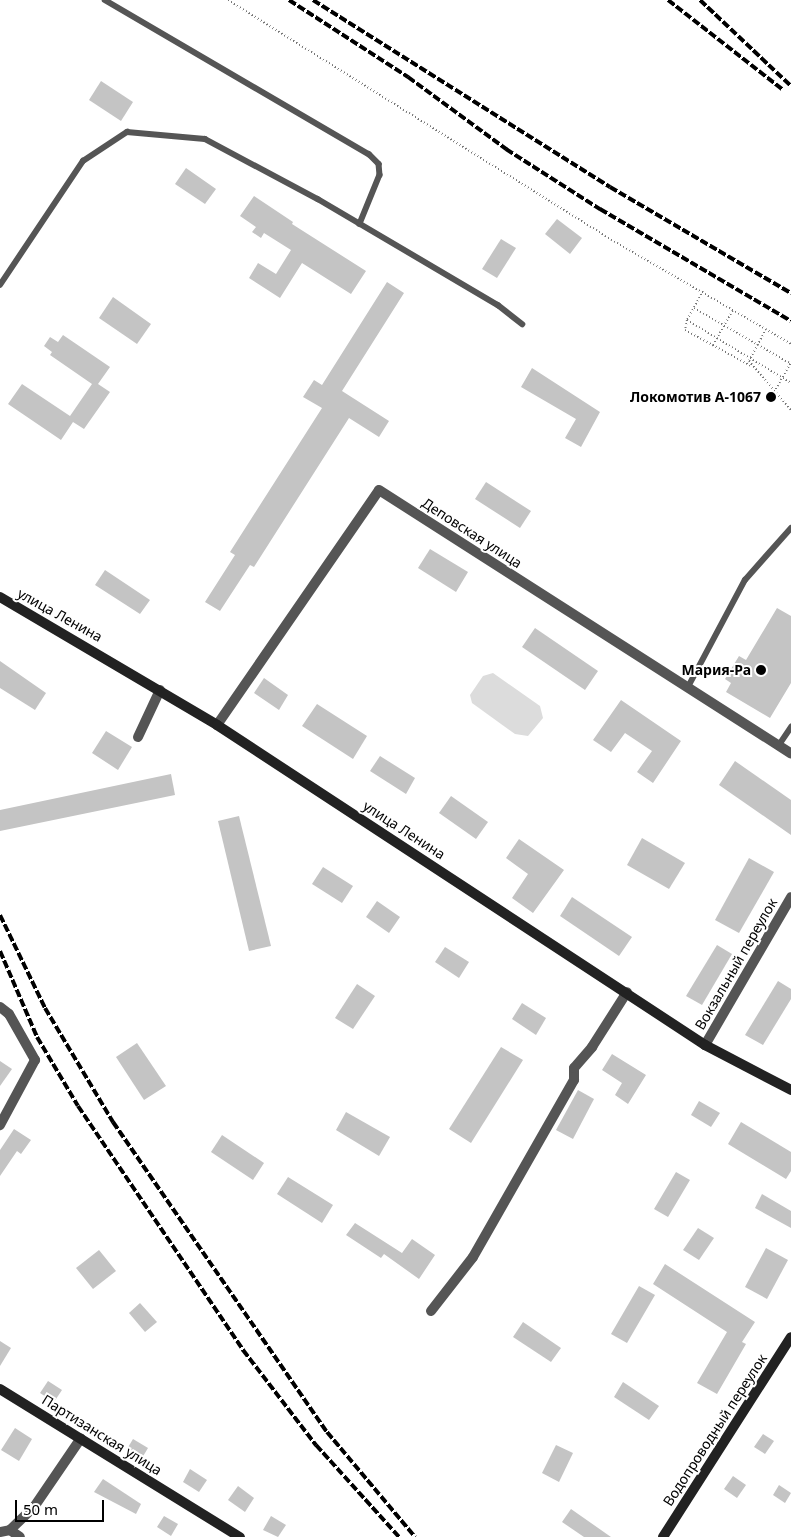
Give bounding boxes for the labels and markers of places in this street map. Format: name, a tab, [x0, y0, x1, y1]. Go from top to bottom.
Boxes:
place label: Локомотив А-1067	[630, 389, 761, 405]
marker: Локомотив А-1067	[765, 391, 777, 403]
place label: Мария-Ра	[681, 662, 751, 678]
marker: Мария-Ра	[755, 664, 767, 676]

